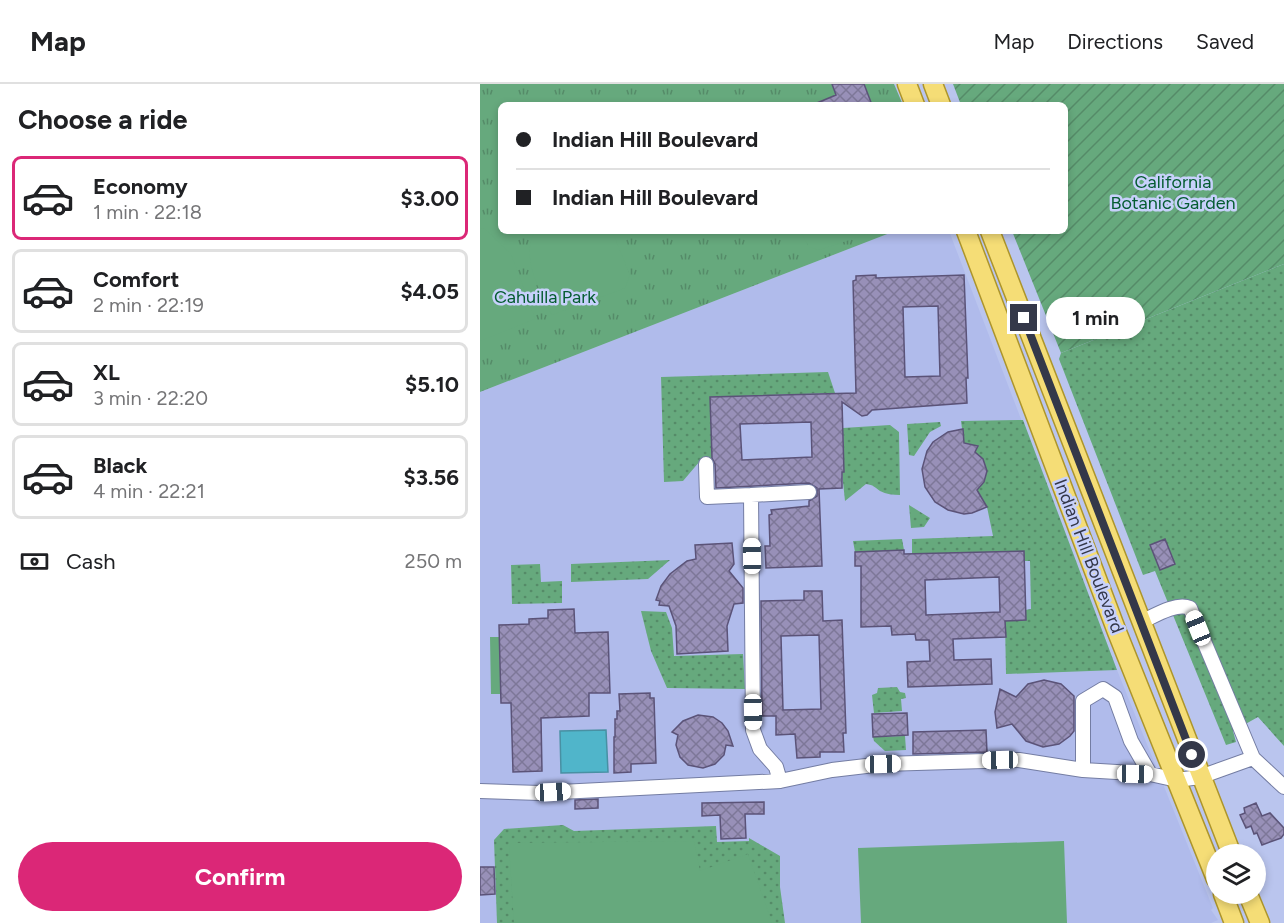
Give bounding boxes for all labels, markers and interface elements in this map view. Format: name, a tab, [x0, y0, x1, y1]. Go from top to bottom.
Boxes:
text: Map	[30, 24, 86, 58]
text: Map	[993, 29, 1034, 54]
text: Directions	[1067, 29, 1163, 54]
text: Saved	[1196, 29, 1254, 54]
text: Choose a ride	[18, 103, 187, 136]
text: Indian Hill Boulevard	[552, 126, 758, 153]
icon: car	[21, 171, 75, 225]
park label: California Botanic Garden	[1110, 171, 1236, 214]
text: Economy	[93, 173, 188, 200]
text: Indian Hill Boulevard	[552, 184, 758, 211]
text: $3.00	[401, 185, 459, 212]
text: 1 min · 22:18	[93, 200, 202, 224]
icon: car	[21, 264, 75, 318]
text: Comfort	[93, 266, 179, 293]
text: $4.05	[400, 278, 459, 305]
park label: Cahuilla Park	[494, 286, 596, 308]
text: 2 min · 22:19	[93, 293, 204, 317]
callout: 1 min	[1045, 297, 1144, 339]
route end	[1010, 304, 1037, 331]
text: 1 min	[1072, 306, 1119, 330]
icon: car	[21, 357, 75, 411]
text: XL	[93, 359, 120, 386]
text: $5.10	[405, 371, 459, 398]
text: 3 min · 22:20	[93, 386, 208, 410]
icon: car	[21, 450, 75, 504]
text: Black	[93, 452, 147, 479]
text: $3.56	[404, 464, 459, 491]
street label: Indian Hill Boulevard	[1049, 476, 1129, 636]
text: 4 min · 22:21	[93, 479, 205, 503]
car	[743, 538, 761, 574]
icon: cash	[18, 545, 51, 578]
text: Cash	[66, 548, 116, 575]
text: 250 m	[405, 549, 462, 573]
car	[1183, 608, 1213, 648]
car	[744, 694, 762, 730]
route start	[1178, 741, 1205, 768]
car	[982, 751, 1018, 769]
car	[865, 755, 901, 773]
car	[1117, 765, 1153, 783]
car	[535, 782, 571, 802]
button: Confirm	[18, 842, 462, 911]
map controls	[1206, 844, 1266, 904]
button: layers	[1206, 844, 1266, 904]

